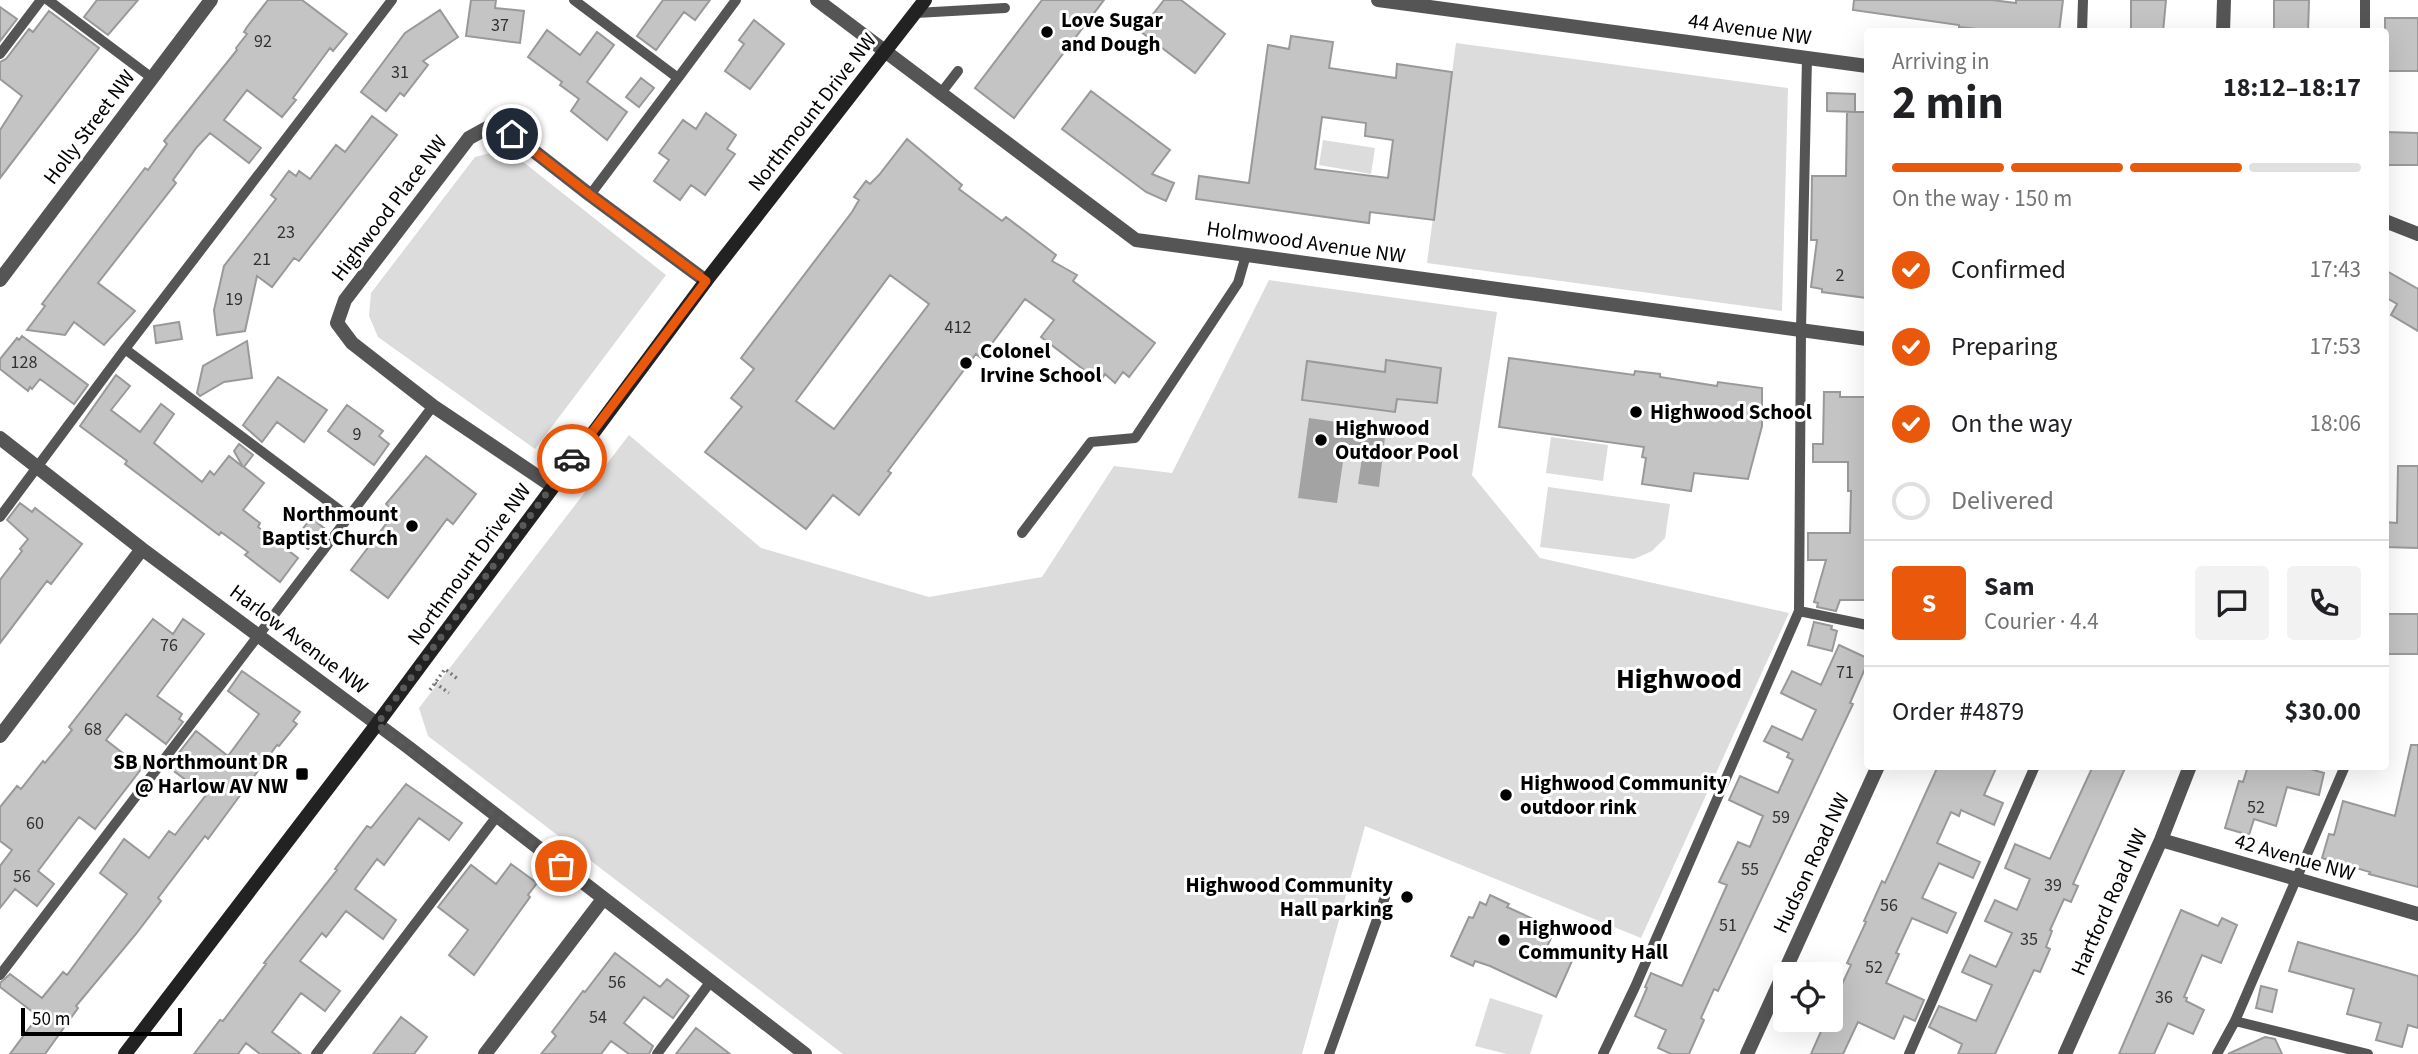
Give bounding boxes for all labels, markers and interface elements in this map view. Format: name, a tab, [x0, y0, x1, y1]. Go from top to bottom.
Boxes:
place label: Love Sugar and Dough	[1061, 5, 1163, 59]
street label: 44 Avenue NW	[1686, 6, 1814, 53]
house number: 37	[491, 13, 509, 38]
marker: Love Sugar and Dough	[1039, 24, 1055, 40]
street label: Northmount Drive NW	[741, 26, 884, 198]
house number: 92	[254, 29, 272, 54]
text: Arriving in	[1892, 45, 1990, 78]
house number: 31	[391, 60, 409, 85]
street label: Holly Street NW	[36, 63, 142, 191]
text: 18:12–18:17	[2223, 69, 2361, 106]
text: 2 min	[1892, 71, 2004, 136]
pin	[482, 104, 542, 164]
icon: home	[493, 115, 531, 153]
street label: Highwood Place NW	[324, 128, 454, 287]
text: On the way · 150 m	[1892, 182, 2072, 215]
street label: Holmwood Avenue NW	[1205, 213, 1408, 271]
house number: 23	[277, 220, 295, 245]
house number: 21	[253, 247, 271, 272]
icon: check	[1892, 251, 1930, 289]
text: Confirmed	[1951, 251, 2066, 288]
text: 17:43	[2310, 253, 2361, 286]
house number: 2	[1836, 263, 1845, 288]
house number: 19	[225, 287, 243, 312]
house number: 412	[945, 315, 971, 340]
icon: check	[1892, 328, 1930, 366]
text: Preparing	[1951, 328, 2057, 365]
text: 17:53	[2310, 330, 2361, 363]
place label: Colonel Irvine School	[980, 336, 1102, 390]
house number: 128	[11, 350, 37, 375]
marker: Colonel Irvine School	[958, 355, 974, 371]
place label: Highwood School	[1650, 397, 1812, 427]
marker: Highwood School	[1628, 404, 1644, 420]
icon: check	[1892, 405, 1930, 443]
text: On the way	[1951, 405, 2072, 442]
text: 18:06	[2310, 407, 2361, 440]
place label: Highwood Outdoor Pool	[1335, 413, 1458, 467]
house number: 9	[353, 422, 362, 447]
courier	[537, 424, 607, 494]
marker: Highwood Outdoor Pool	[1313, 432, 1329, 448]
icon: car	[553, 440, 591, 478]
street label: Northmount Drive NW	[400, 476, 538, 651]
text: Delivered	[1951, 482, 2054, 519]
place label: Northmount Baptist Church	[262, 499, 398, 553]
marker: Northmount Baptist Church	[404, 518, 420, 534]
button: chat	[2195, 566, 2269, 640]
button: phone	[2287, 566, 2361, 640]
text: Sam	[1984, 568, 2034, 605]
street label: Harlow Avenue NW	[223, 577, 375, 701]
text: S	[1922, 585, 1936, 622]
text: Courier · 4.4	[1984, 605, 2099, 638]
house number: 76	[160, 633, 178, 658]
district label: Highwood	[1616, 659, 1742, 699]
house number: 71	[1836, 660, 1854, 685]
text: Order #4879	[1892, 693, 2024, 730]
text: $30.00	[2285, 693, 2361, 730]
house number: 68	[84, 717, 102, 742]
place label: SB Northmount DR @ Harlow AV NW	[113, 747, 288, 801]
marker: SB Northmount DR @ Harlow AV NW	[294, 766, 310, 782]
place label: Highwood Community outdoor rink	[1520, 768, 1727, 822]
marker: Highwood Community outdoor rink	[1498, 787, 1514, 803]
street label: Hudson Road NW	[1765, 787, 1857, 938]
house number: 52	[2247, 795, 2265, 820]
house number: 59	[1772, 805, 1790, 830]
house number: 60	[26, 811, 44, 836]
street label: Hartford Road NW	[2063, 823, 2155, 980]
street label: 42 Avenue NW	[2231, 825, 2359, 889]
pin	[531, 836, 591, 896]
icon: bag	[542, 847, 580, 885]
house number: 55	[1741, 857, 1759, 882]
house number: 56	[13, 864, 31, 889]
place label: Highwood Community Hall parking	[1186, 870, 1393, 924]
house number: 39	[2044, 873, 2062, 898]
marker: Highwood Community Hall parking	[1399, 889, 1415, 905]
house number: 56	[1880, 893, 1898, 918]
place label: Highwood Community Hall	[1518, 913, 1668, 967]
house number: 51	[1719, 913, 1737, 938]
house number: 35	[2020, 927, 2038, 952]
marker: Highwood Community Hall	[1496, 932, 1512, 948]
house number: 52	[1865, 955, 1883, 980]
map controls	[1773, 962, 1843, 1032]
button: locate	[1773, 962, 1843, 1032]
house number: 56	[608, 970, 626, 995]
house number: 36	[2155, 985, 2173, 1010]
scale bar	[21, 1005, 182, 1037]
house number: 54	[589, 1005, 607, 1030]
text: 50 m	[32, 1006, 70, 1033]

